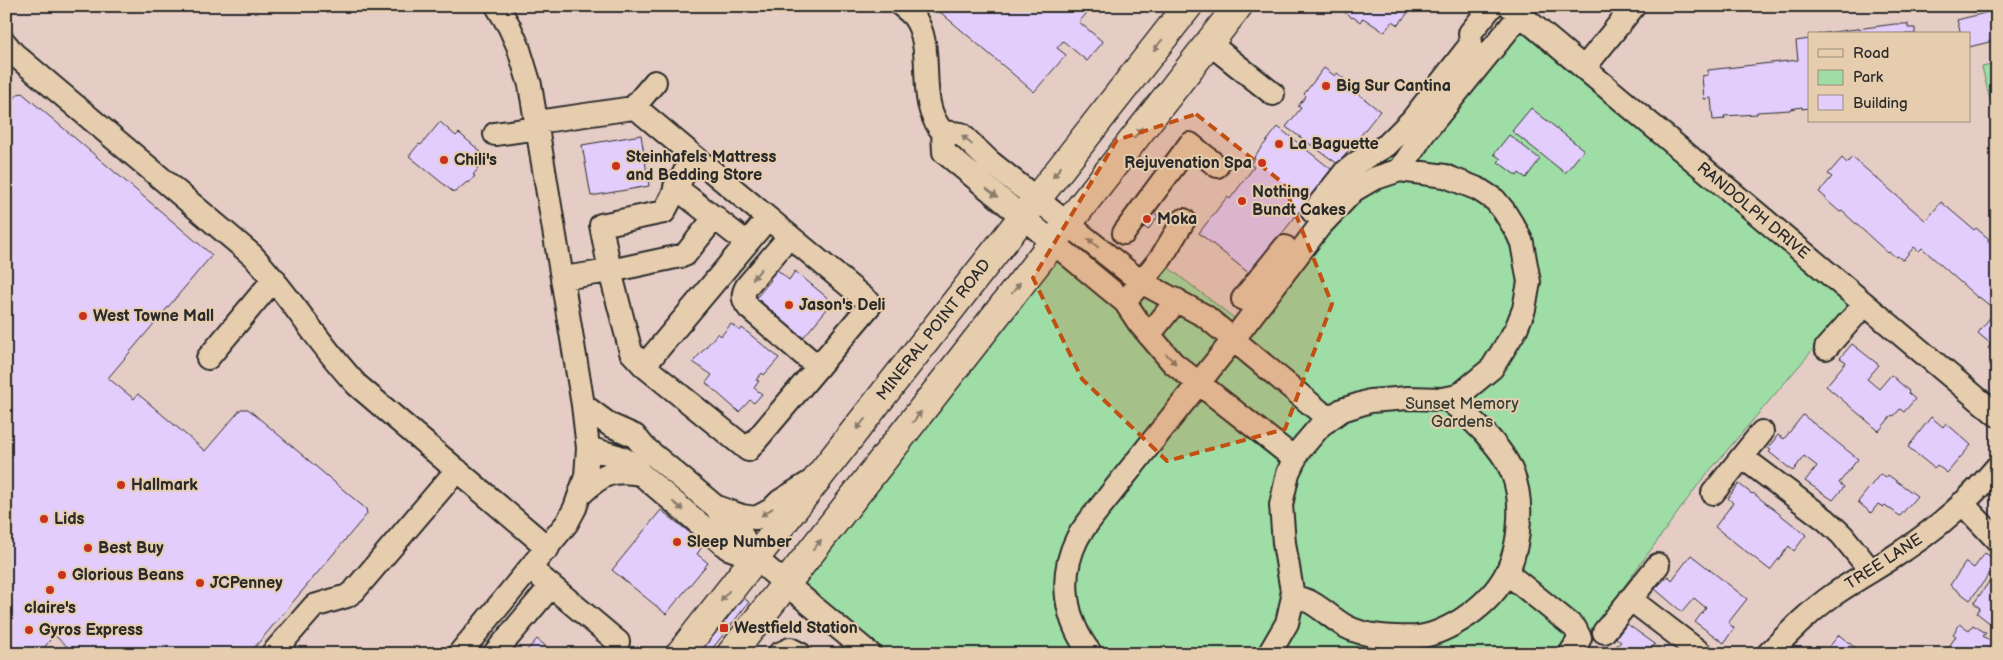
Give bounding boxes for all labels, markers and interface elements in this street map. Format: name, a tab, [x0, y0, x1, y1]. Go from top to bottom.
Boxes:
legend	[1808, 32, 1970, 122]
one-way arrow	[1153, 38, 1163, 51]
text: Road	[1853, 44, 1889, 63]
text: Park	[1853, 68, 1884, 87]
place label: Big Sur Cantina	[1336, 77, 1451, 96]
marker: Big Sur Cantina	[1320, 80, 1332, 92]
text: Building	[1853, 94, 1908, 113]
one-way arrow	[1133, 127, 1144, 140]
one-way arrow	[962, 134, 974, 146]
place label: La Baguette	[1289, 135, 1379, 154]
marker: La Baguette	[1273, 138, 1285, 150]
place label: Steinhafels Mattress and Bedding Store	[626, 148, 776, 185]
place label: Chili's	[454, 151, 497, 170]
marker: Chili's	[438, 154, 450, 166]
place label: Rejuvenation Spa	[1124, 154, 1252, 173]
marker: Rejuvenation Spa	[1256, 157, 1268, 169]
street label: RANDOLPH DRIVE	[1693, 159, 1813, 263]
marker: Steinhafels Mattress and Bedding Store	[610, 160, 622, 172]
one-way arrow	[1052, 165, 1063, 178]
place label: Nothing Bundt Cakes	[1252, 183, 1346, 220]
one-way arrow	[986, 188, 999, 199]
marker: Nothing Bundt Cakes	[1236, 195, 1248, 207]
place label: Moka	[1157, 210, 1197, 229]
marker: Moka	[1141, 213, 1153, 225]
one-way arrow	[1087, 238, 1099, 249]
street label: MINERAL POINT ROAD	[873, 256, 995, 404]
one-way arrow	[752, 267, 763, 280]
one-way arrow	[1011, 282, 1022, 295]
place label: Jason's Deli	[799, 296, 886, 315]
marker: Jason's Deli	[783, 299, 795, 311]
place label: West Towne Mall	[93, 307, 214, 326]
marker: West Towne Mall	[77, 310, 89, 322]
one-way arrow	[1165, 353, 1177, 365]
park label: Sunset Memory Gardens	[1405, 395, 1520, 432]
one-way arrow	[911, 410, 922, 423]
one-way arrow	[855, 418, 866, 431]
place label: Hallmark	[131, 476, 198, 495]
marker: Hallmark	[115, 479, 127, 491]
one-way arrow	[672, 500, 685, 511]
one-way arrow	[760, 507, 774, 516]
place label: Lids	[54, 510, 84, 529]
marker: Lids	[38, 513, 50, 525]
street label: TREE LANE	[1842, 530, 1926, 594]
place label: Sleep Number	[687, 533, 792, 552]
marker: Sleep Number	[671, 536, 683, 548]
place label: Best Buy	[98, 539, 164, 558]
one-way arrow	[811, 539, 822, 552]
marker: Best Buy	[82, 542, 94, 554]
place label: Glorious Beans	[72, 566, 184, 585]
marker: Glorious Beans	[56, 569, 68, 581]
place label: JCPenney	[210, 574, 283, 593]
marker: JCPenney	[194, 577, 206, 589]
marker: claire's	[44, 584, 56, 596]
one-way arrow	[720, 589, 730, 603]
place label: claire's	[24, 599, 76, 618]
place label: Westfield Station	[734, 619, 858, 638]
place label: Gyros Express	[39, 621, 143, 640]
marker: Westfield Station	[718, 622, 730, 634]
marker: Gyros Express	[23, 624, 35, 636]

